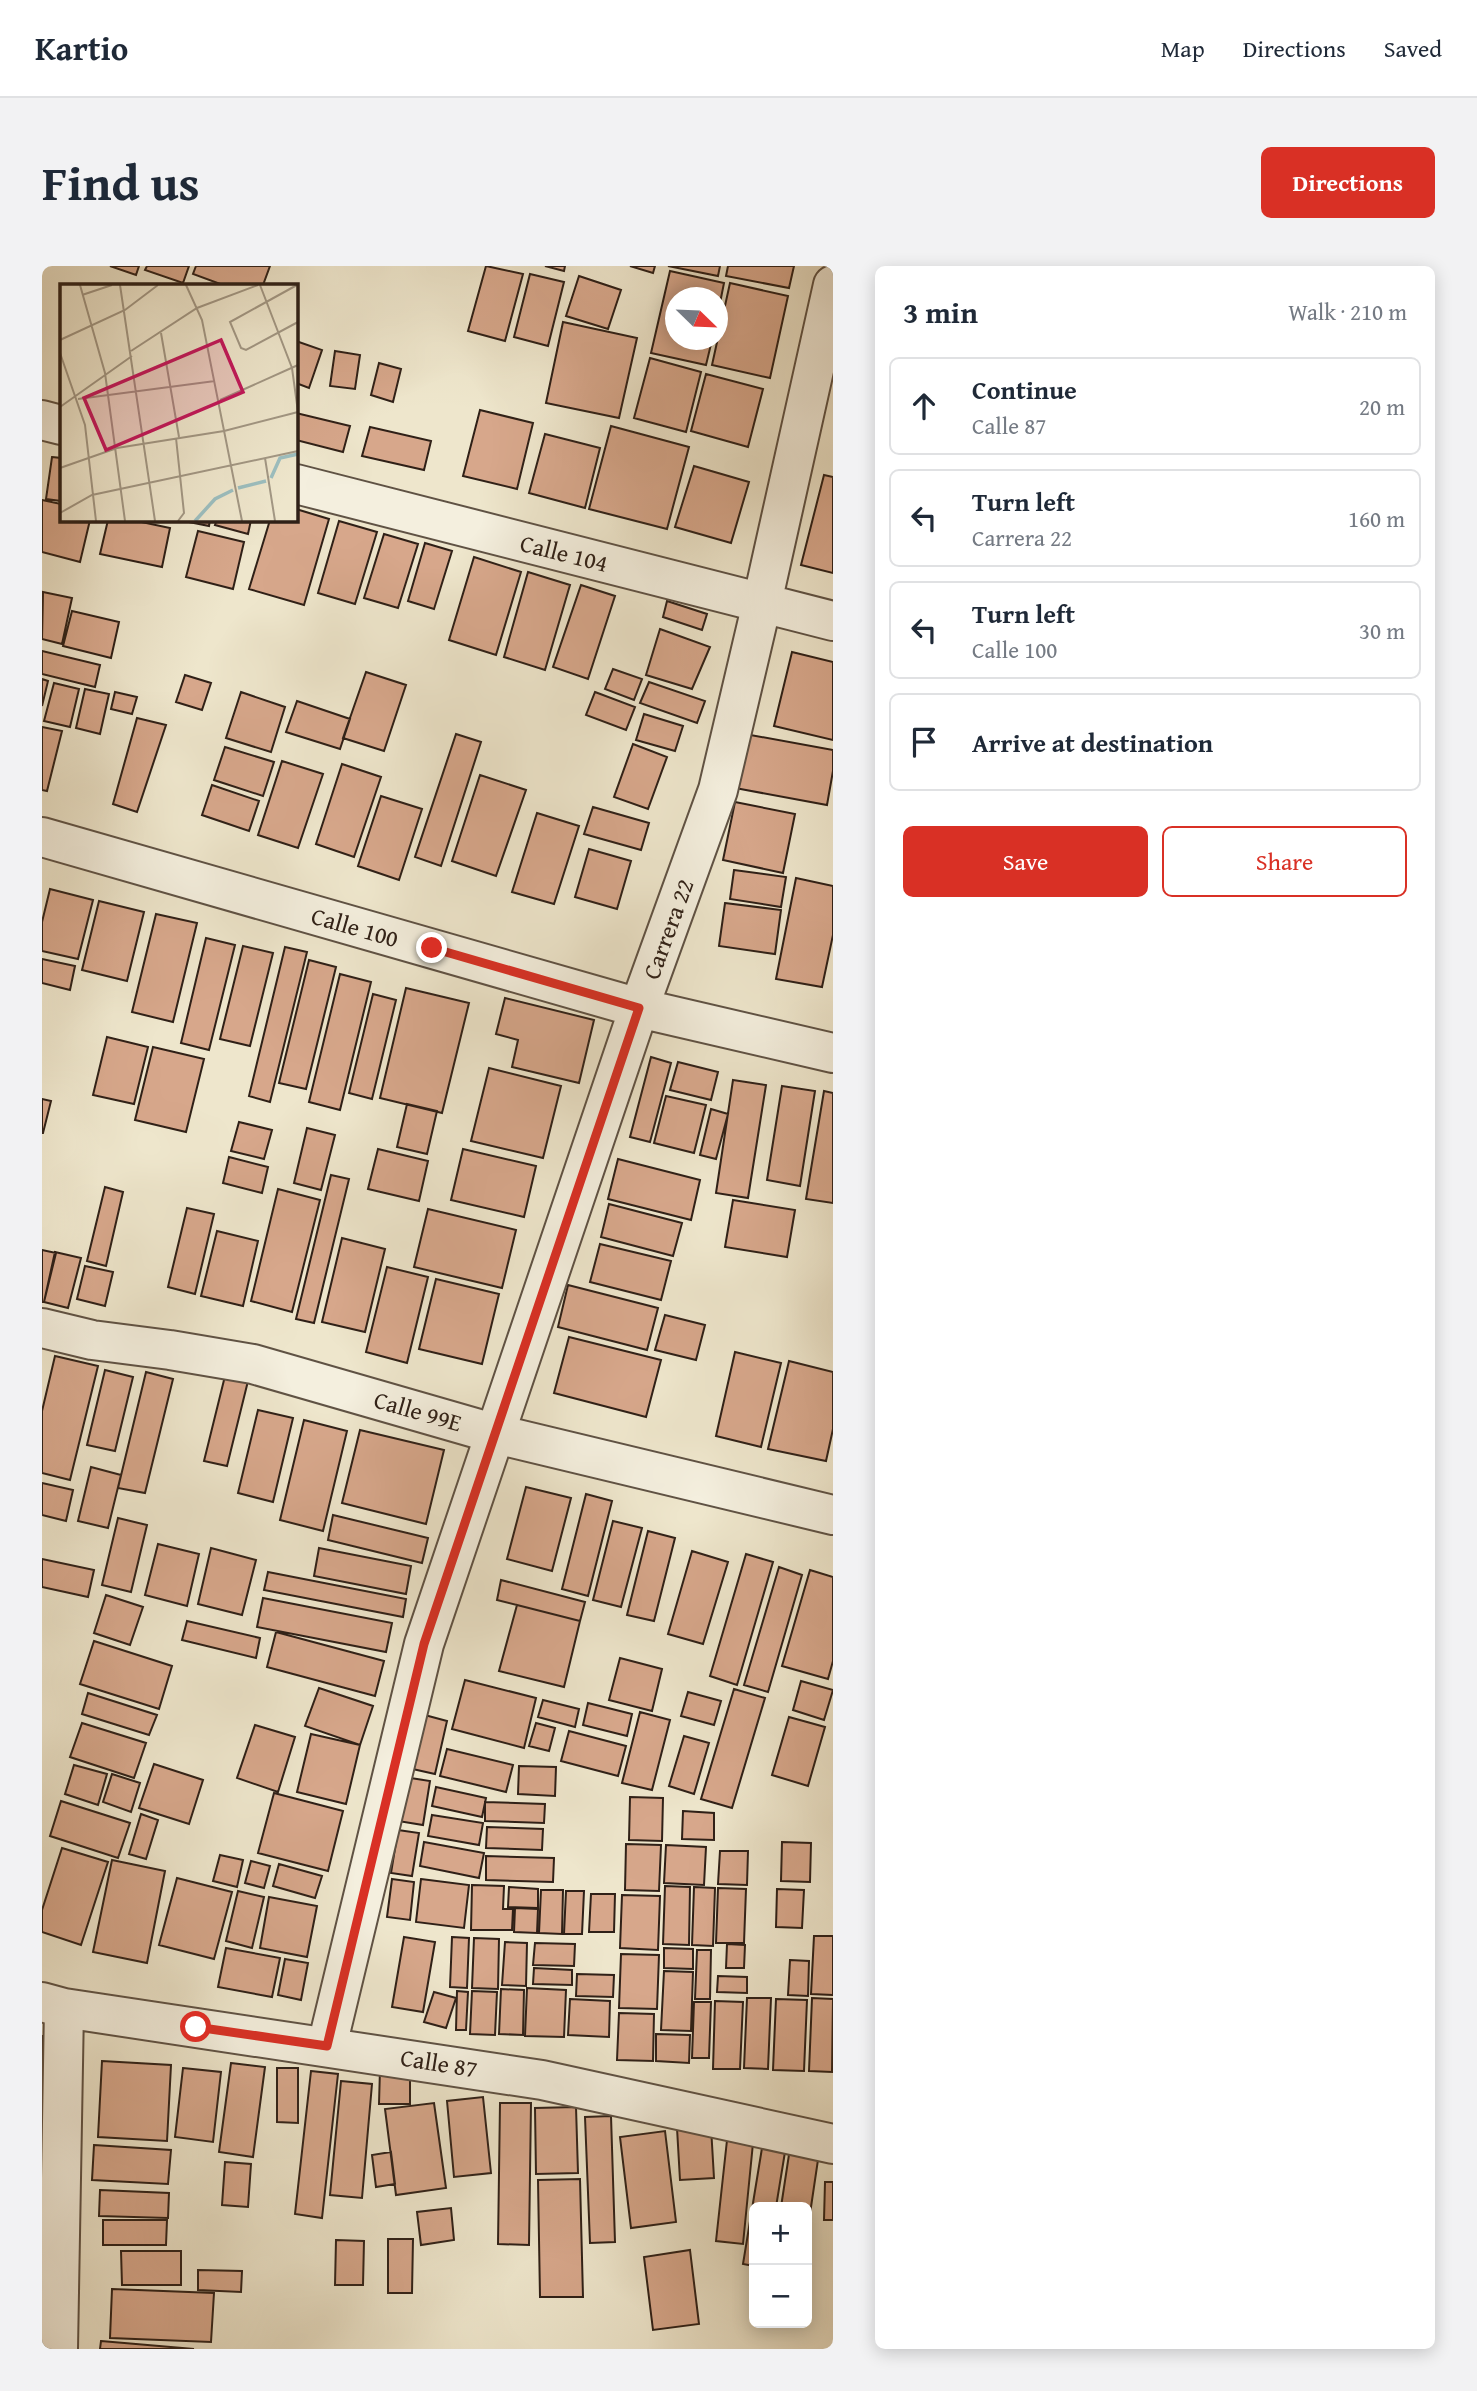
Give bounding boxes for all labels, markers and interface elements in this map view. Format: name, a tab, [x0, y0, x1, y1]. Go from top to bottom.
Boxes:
text: Kartio	[35, 24, 128, 72]
text: Map	[1161, 31, 1205, 66]
text: Directions	[1243, 31, 1346, 66]
text: Saved	[1384, 31, 1442, 66]
text: Find us	[42, 146, 200, 218]
button: Directions	[1261, 147, 1435, 218]
inset map	[60, 284, 298, 522]
north arrow	[665, 287, 728, 350]
text: 3 min	[903, 290, 978, 334]
text: Walk · 210 m	[1288, 295, 1407, 328]
text: Continue	[972, 370, 1077, 409]
icon: ahead	[905, 387, 943, 425]
text: 20 m	[1359, 390, 1405, 423]
text: Calle 87	[972, 409, 1046, 442]
text: Turn left	[972, 482, 1075, 521]
icon: left	[905, 499, 943, 537]
text: 160 m	[1348, 502, 1405, 535]
text: Carrera 22	[972, 521, 1072, 554]
street label: Calle 104	[517, 525, 611, 581]
text: Turn left	[972, 594, 1075, 633]
icon: left	[905, 611, 943, 649]
text: 30 m	[1359, 614, 1405, 647]
text: Calle 100	[972, 633, 1057, 666]
icon: arrive	[905, 723, 943, 761]
text: Arrive at destination	[972, 723, 1213, 762]
button: Save	[903, 826, 1148, 897]
button: Share	[1162, 826, 1407, 897]
street label: Carrera 22	[634, 874, 702, 984]
street label: Calle 100	[307, 898, 403, 956]
route end	[416, 932, 447, 963]
street label: Calle 99E	[370, 1382, 466, 1440]
route start	[180, 2011, 211, 2042]
street label: Calle 87	[398, 2040, 480, 2086]
map controls	[749, 2202, 812, 2328]
button: +	[749, 2202, 812, 2265]
button: −	[749, 2265, 812, 2328]

